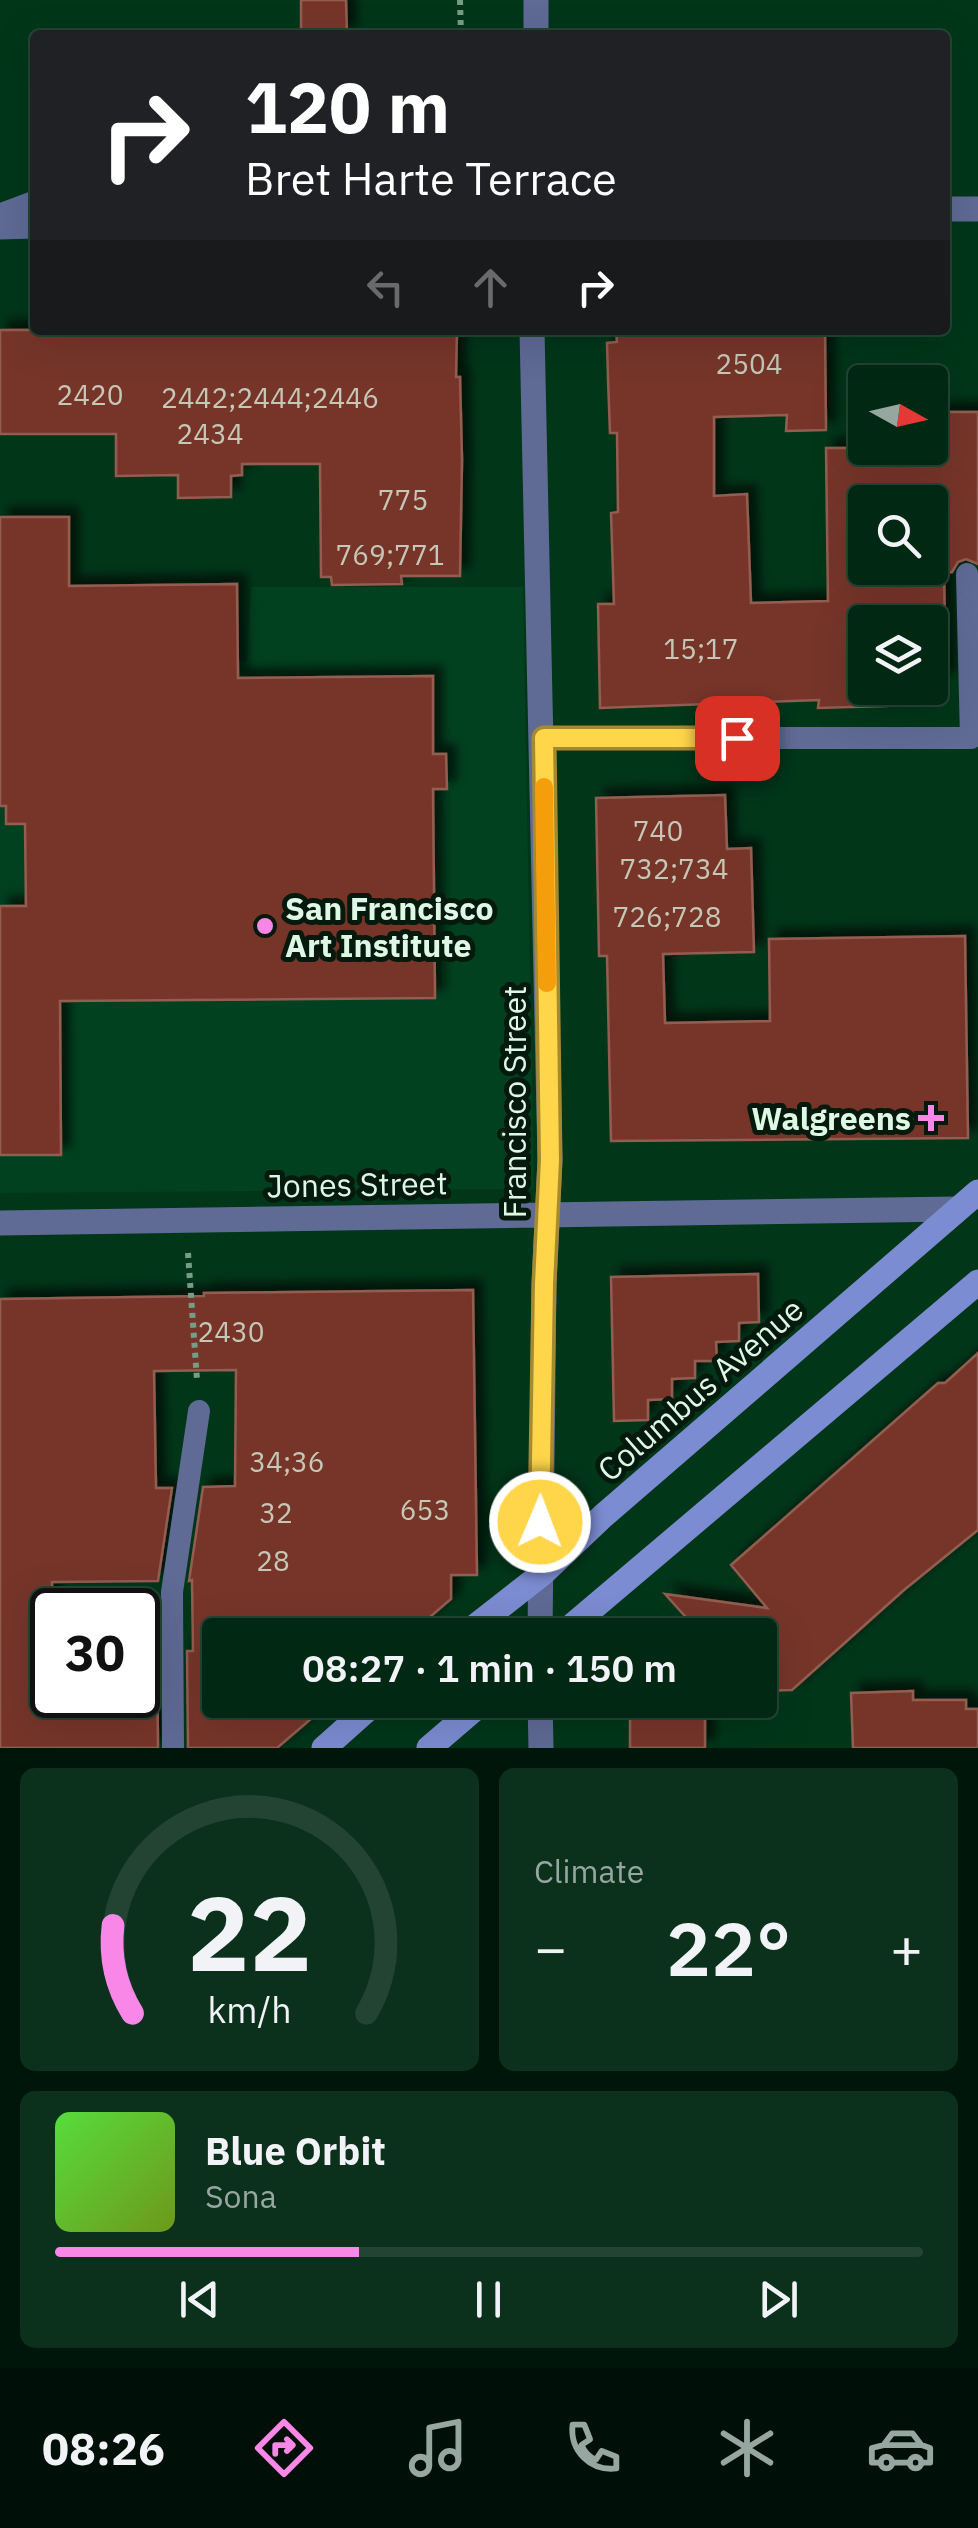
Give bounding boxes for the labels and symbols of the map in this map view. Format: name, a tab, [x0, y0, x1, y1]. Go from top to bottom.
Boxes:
house number: 2504	[715, 345, 783, 382]
north arrow	[848, 365, 948, 465]
house number: 2420	[56, 376, 124, 413]
house number: 2442;2444;2446	[161, 379, 379, 416]
house number: 2434	[176, 415, 244, 452]
house number: 775	[378, 481, 428, 518]
house number: 769;771	[336, 536, 444, 573]
house number: 15;17	[663, 630, 739, 667]
pin	[695, 696, 780, 781]
house number: 740	[633, 812, 683, 849]
house number: 732;734	[620, 850, 728, 887]
place label: San Francisco Art Institute	[285, 887, 494, 966]
house number: 726;728	[613, 898, 721, 935]
marker: San Francisco Art Institute	[254, 915, 276, 937]
street label: Francisco Street	[493, 986, 535, 1218]
place label: Walgreens	[751, 1097, 911, 1139]
marker: Walgreens	[920, 1107, 942, 1129]
street label: Jones Street	[266, 1161, 448, 1207]
street label: Columbus Avenue	[588, 1288, 812, 1490]
house number: 2430	[197, 1313, 265, 1350]
house number: 34;36	[249, 1443, 325, 1480]
position arrow	[488, 1470, 592, 1574]
house number: 653	[400, 1491, 450, 1528]
house number: 32	[259, 1494, 293, 1531]
house number: 28	[256, 1542, 290, 1579]
speed limit sign: 30	[30, 1588, 160, 1718]

